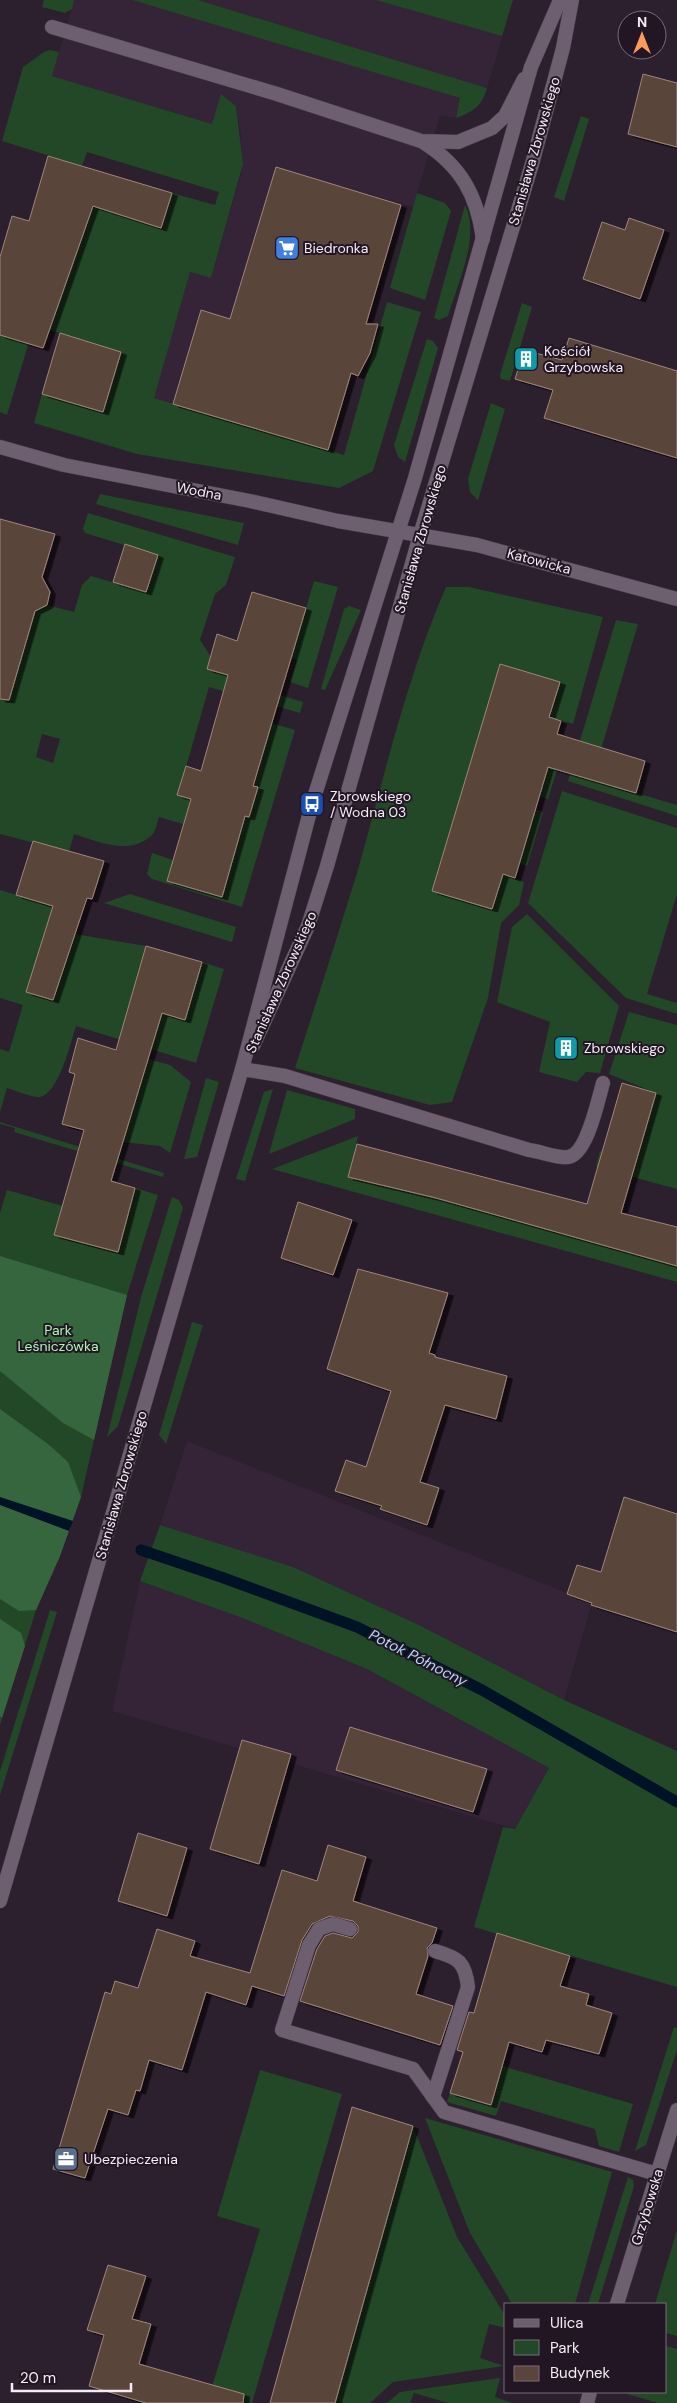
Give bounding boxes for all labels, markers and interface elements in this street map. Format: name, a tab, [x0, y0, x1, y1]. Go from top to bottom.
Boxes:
north arrow	[617, 10, 667, 60]
text: N	[637, 13, 647, 31]
street label: Stanisława Zbrowskiego	[504, 75, 564, 227]
supermarket icon: Biedronka	[274, 235, 300, 261]
place label: Biedronka	[304, 239, 368, 257]
place label: Kościół Grzybowska	[544, 342, 623, 376]
building icon: Kościół Grzybowska	[513, 346, 539, 372]
street label: Stanisława Zbrowskiego	[390, 463, 450, 615]
street label: Wodna	[175, 478, 223, 504]
street label: Katowicka	[505, 544, 573, 578]
place label: Zbrowskiego / Wodna 03	[330, 787, 411, 821]
bus stop icon: Zbrowskiego / Wodna 03	[299, 791, 325, 817]
street label: Stanisława Zbrowskiego	[242, 908, 320, 1056]
building icon: Zbrowskiego	[553, 1035, 579, 1061]
place label: Zbrowskiego	[584, 1039, 665, 1057]
park label: Park Leśniczówka	[17, 1321, 99, 1355]
street label: Stanisława Zbrowskiego	[91, 1409, 151, 1561]
water label: Potok Północny	[366, 1625, 471, 1692]
office icon: Ubezpieczenia	[53, 2146, 79, 2172]
place label: Ubezpieczenia	[84, 2150, 178, 2168]
street label: Grzybowska	[627, 2167, 667, 2247]
legend	[504, 2303, 667, 2393]
text: Ulica	[550, 2313, 584, 2333]
text: Park	[550, 2338, 580, 2358]
scale bar	[12, 2360, 131, 2392]
text: Budynek	[550, 2363, 611, 2383]
text: 20 m	[20, 2368, 56, 2388]

